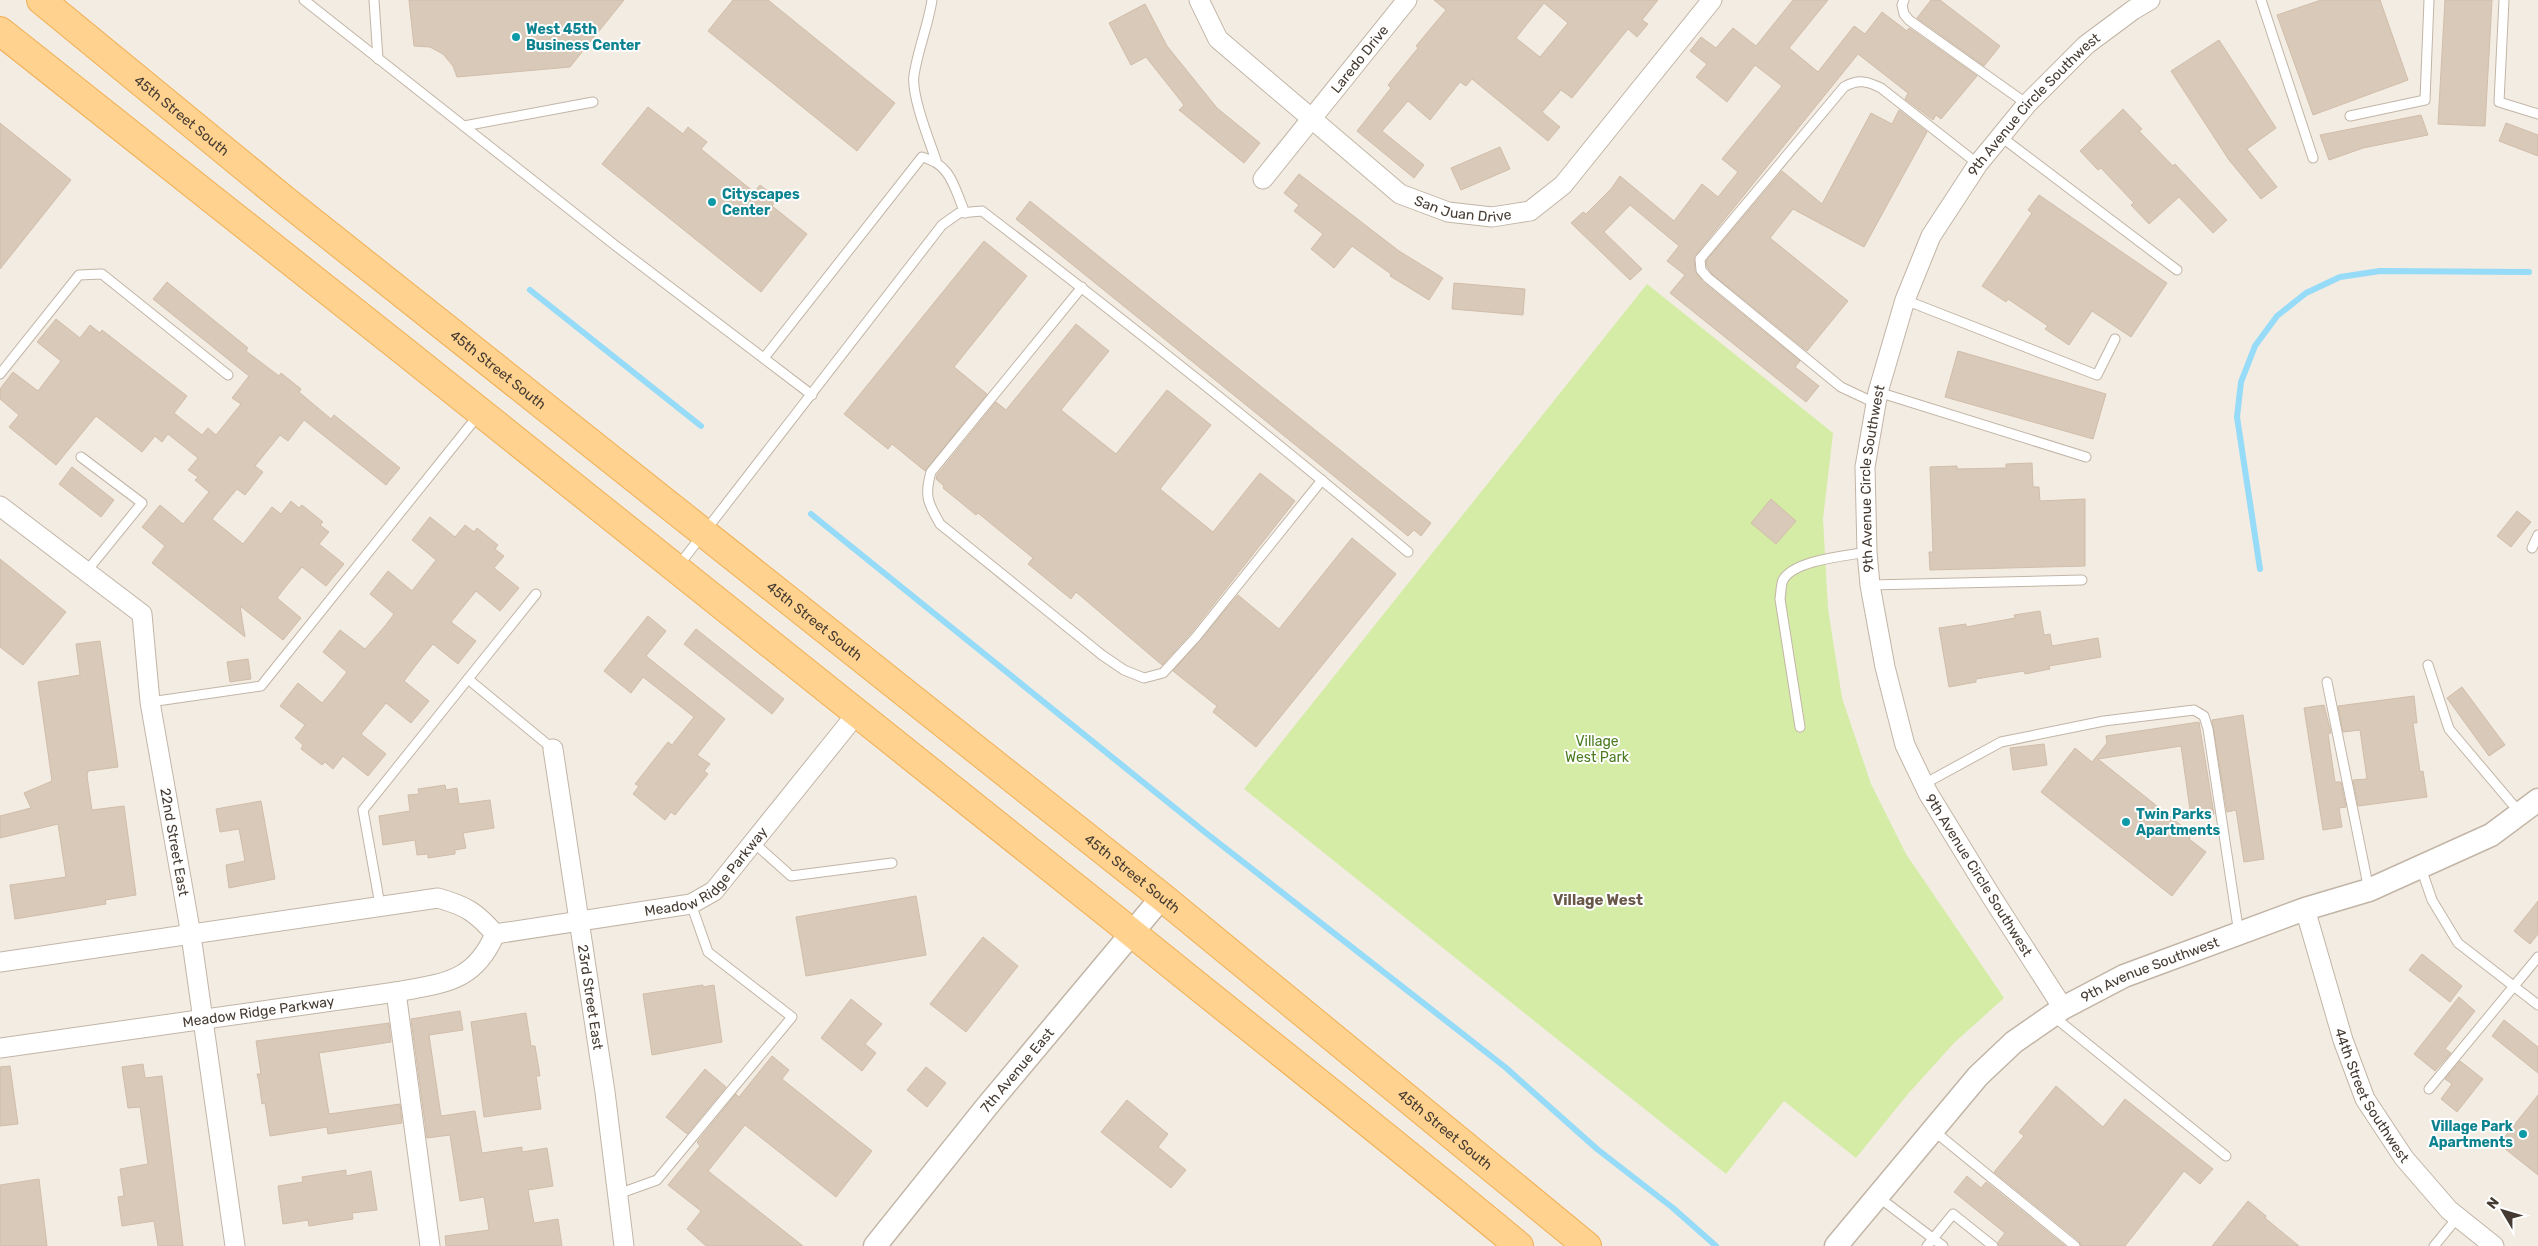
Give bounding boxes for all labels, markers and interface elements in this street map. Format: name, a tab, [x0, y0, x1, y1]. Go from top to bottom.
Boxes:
place label: West 45th Business Center	[526, 21, 641, 54]
street label: Laredo Drive	[1328, 22, 1392, 97]
street label: 9th Avenue Circle Southwest	[1964, 29, 2104, 180]
marker: West 45th Business Center	[510, 31, 522, 43]
street label: 45th Street South	[131, 72, 232, 160]
place label: Cityscapes Center	[722, 186, 800, 219]
street label: San Juan Drive	[1412, 192, 1513, 226]
marker: Cityscapes Center	[706, 196, 718, 208]
street label: 45th Street South	[447, 327, 549, 413]
street label: 9th Avenue Circle Southwest	[1857, 382, 1889, 573]
street label: 45th Street South	[763, 578, 866, 665]
park label: Village West Park	[1565, 733, 1630, 766]
street label: 22nd Street East	[156, 787, 192, 898]
street label: 9th Avenue Circle Southwest	[1921, 791, 2036, 960]
place label: Twin Parks Apartments	[2136, 806, 2221, 839]
marker: Twin Parks Apartments	[2120, 816, 2132, 828]
street label: Meadow Ridge Parkway	[643, 823, 771, 920]
street label: 45th Street South	[1081, 831, 1183, 917]
district label: Village West	[1553, 891, 1643, 909]
street label: 9th Avenue Southwest	[2078, 933, 2222, 1006]
street label: 23rd Street East	[574, 943, 607, 1052]
street label: Meadow Ridge Parkway	[181, 993, 336, 1031]
street label: 7th Avenue East	[977, 1024, 1058, 1116]
street label: 44th Street Southwest	[2331, 1026, 2413, 1167]
street label: 45th Street South	[1394, 1086, 1496, 1174]
place label: Village Park Apartments	[2429, 1118, 2514, 1151]
marker: Village Park Apartments	[2517, 1128, 2529, 1140]
north arrow	[2478, 1186, 2528, 1236]
text: N	[2483, 1194, 2503, 1213]

